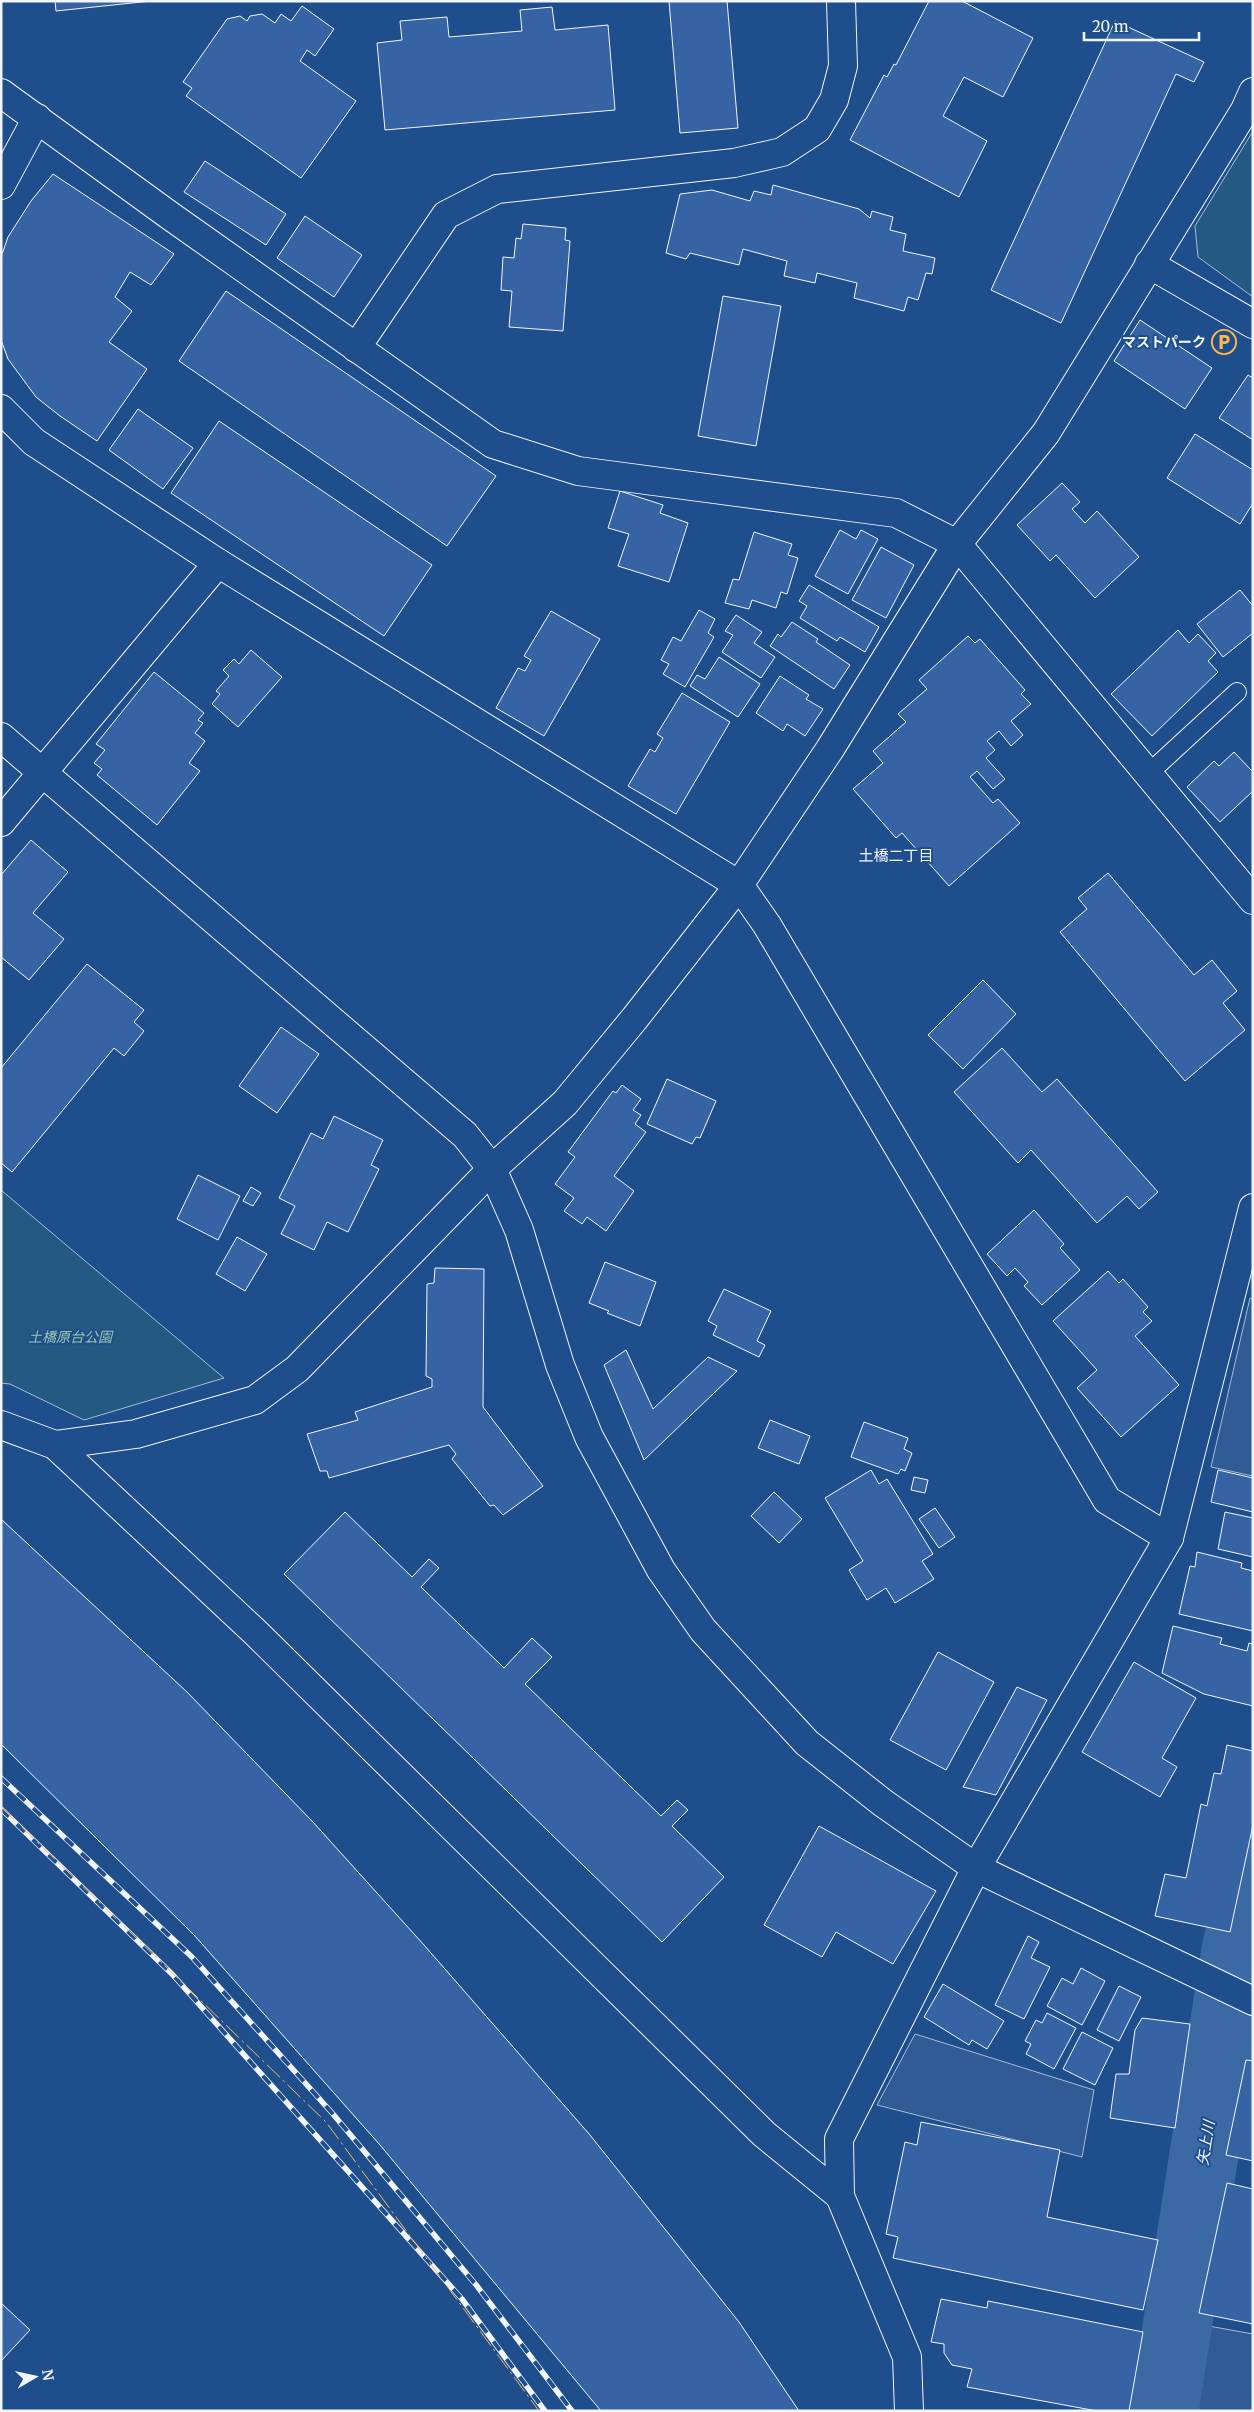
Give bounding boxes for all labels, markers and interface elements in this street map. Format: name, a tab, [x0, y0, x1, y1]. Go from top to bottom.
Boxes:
scale bar	[1084, 10, 1199, 42]
text: 20 m	[1092, 17, 1129, 36]
parking icon: マストパーク	[1211, 329, 1237, 355]
place label: マストパーク	[1122, 333, 1206, 351]
district label: 土橋二丁目	[858, 846, 934, 865]
park label: 土橋原台公園	[28, 1328, 114, 1346]
water label: 矢上川	[1193, 2117, 1219, 2167]
north arrow	[10, 2352, 60, 2402]
text: N	[38, 2368, 58, 2382]

